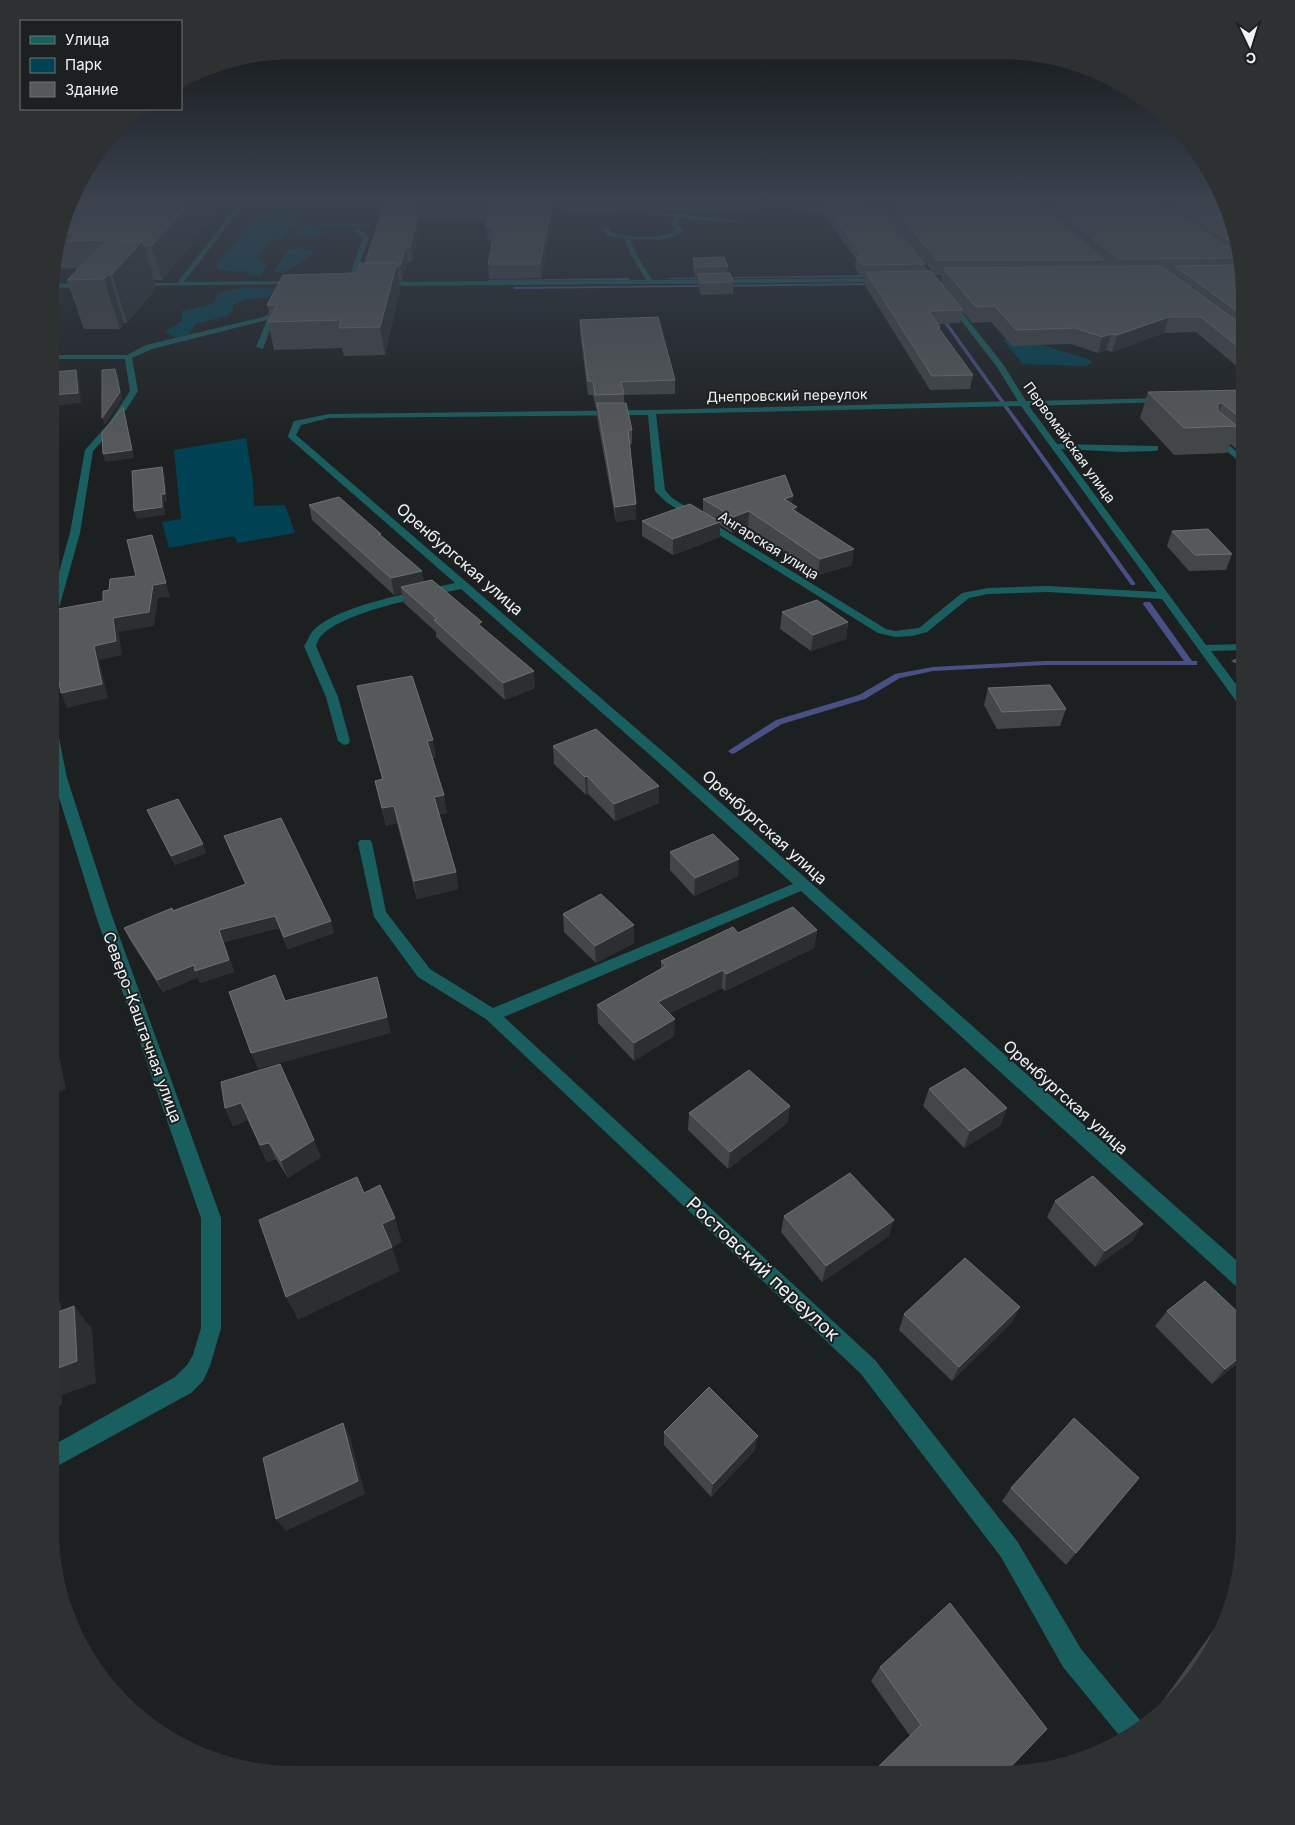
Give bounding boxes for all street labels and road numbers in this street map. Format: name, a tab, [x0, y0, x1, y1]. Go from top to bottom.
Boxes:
street label: Первомайская улица	[1020, 378, 1120, 506]
street label: Днепровский переулок	[706, 385, 868, 405]
street label: Оренбургская улица	[393, 498, 527, 620]
street label: Ангарская улица	[716, 507, 822, 583]
street label: Оренбургская улица	[698, 766, 832, 888]
street label: Северо-Каштачная улица	[99, 929, 187, 1125]
street label: Оренбургская улица	[999, 1036, 1133, 1158]
street label: Ростовский переулок	[682, 1192, 845, 1346]

